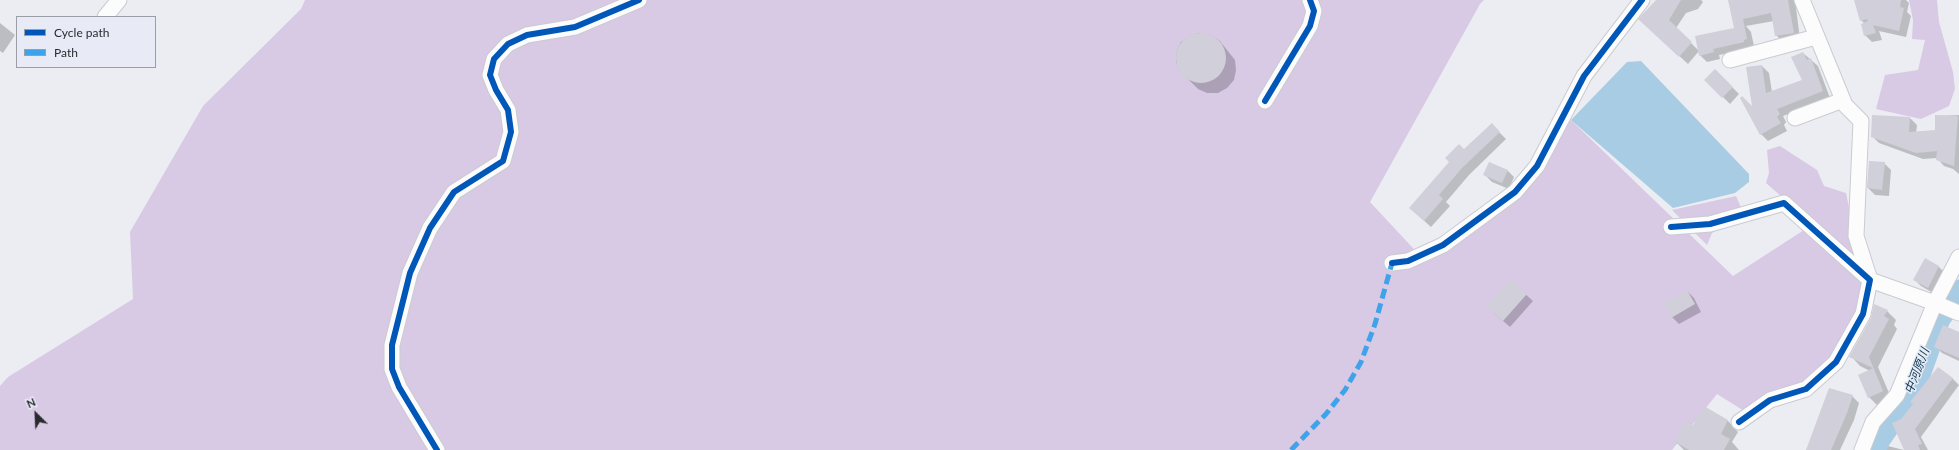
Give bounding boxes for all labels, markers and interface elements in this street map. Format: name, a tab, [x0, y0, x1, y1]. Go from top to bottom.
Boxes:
legend	[16, 16, 156, 68]
text: Cycle path	[54, 25, 109, 40]
text: Path	[54, 45, 78, 60]
water label: 中河原川	[1902, 346, 1932, 396]
north arrow	[16, 394, 56, 434]
text: N	[24, 395, 37, 410]

